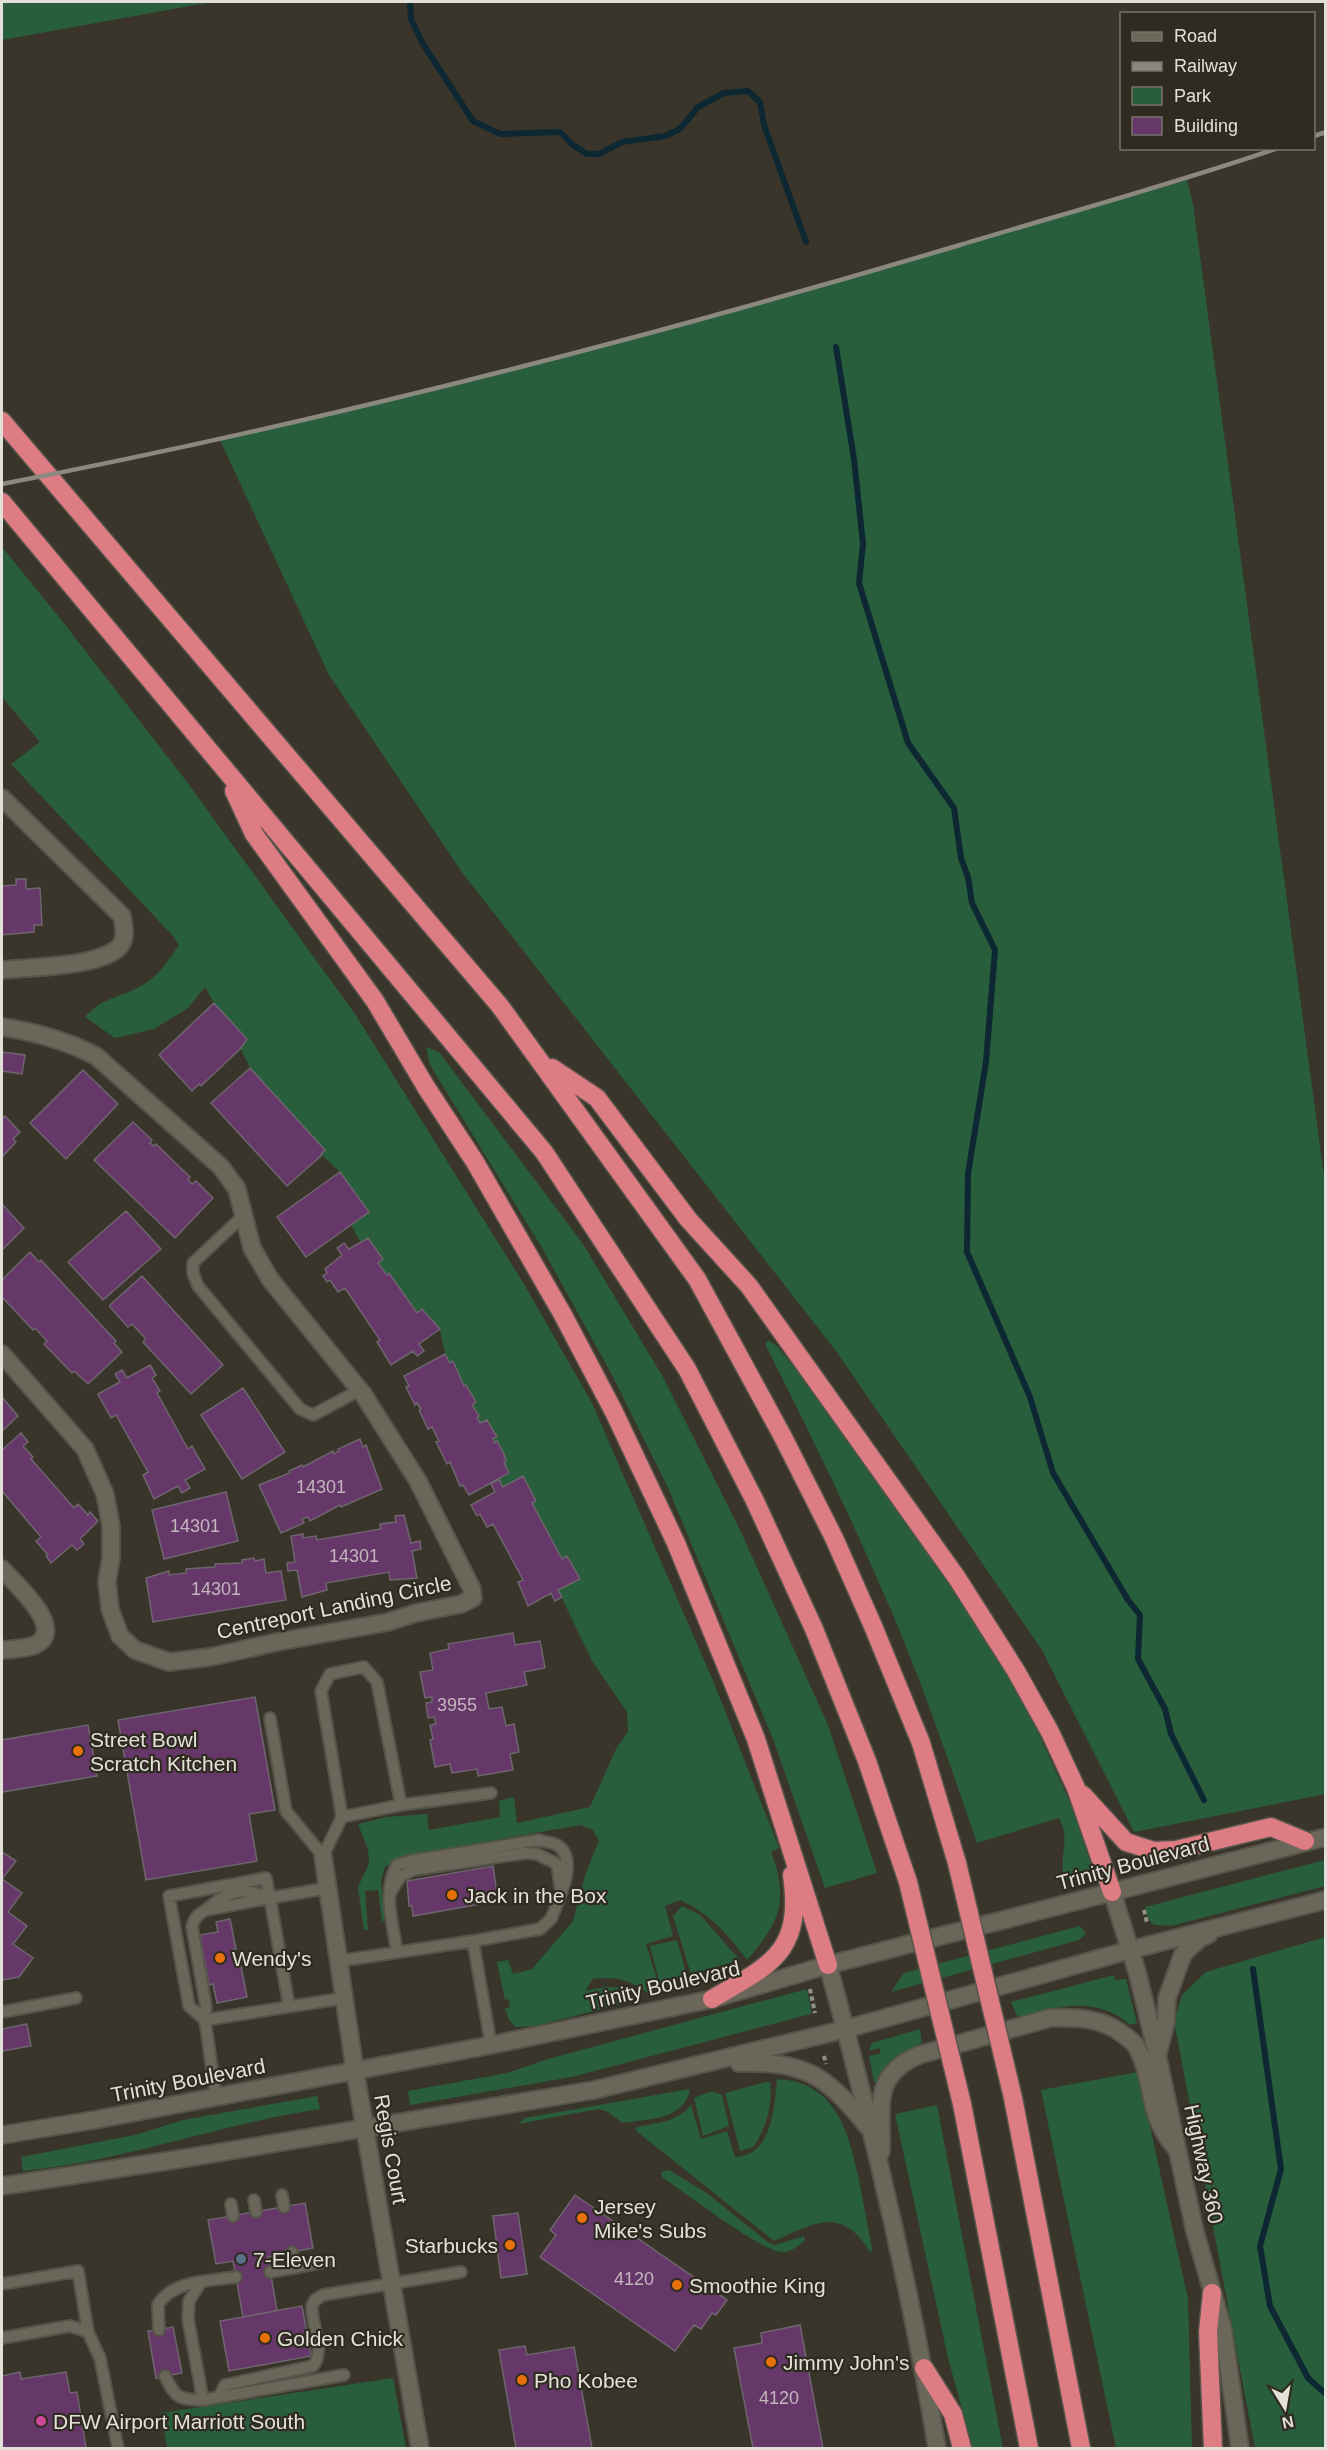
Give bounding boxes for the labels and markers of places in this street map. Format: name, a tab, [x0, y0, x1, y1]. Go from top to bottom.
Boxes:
place label: Street Bowl Scratch Kitchen	[90, 1728, 237, 1775]
marker: Street Bowl Scratch Kitchen	[71, 1744, 85, 1758]
place label: Jack in the Box	[464, 1884, 607, 1907]
marker: Jack in the Box	[445, 1888, 459, 1902]
place label: Wendy's	[232, 1947, 312, 1970]
marker: Wendy's	[213, 1951, 227, 1965]
place label: Jersey Mike's Subs	[594, 2195, 707, 2242]
marker: Jersey Mike's Subs	[575, 2211, 589, 2225]
place label: Starbucks	[405, 2234, 498, 2257]
marker: Starbucks	[503, 2238, 517, 2252]
place label: 7-Eleven	[253, 2248, 336, 2271]
marker: 7-Eleven	[234, 2252, 248, 2266]
place label: Smoothie King	[689, 2274, 826, 2297]
marker: Smoothie King	[670, 2278, 684, 2292]
place label: Golden Chick	[277, 2327, 404, 2350]
marker: Golden Chick	[258, 2331, 272, 2345]
place label: Jimmy John's	[783, 2351, 910, 2374]
marker: Jimmy John's	[764, 2355, 778, 2369]
place label: Pho Kobee	[534, 2369, 638, 2392]
marker: Pho Kobee	[515, 2373, 529, 2387]
place label: DFW Airport Marriott South	[53, 2410, 305, 2433]
marker: DFW Airport Marriott South	[34, 2414, 48, 2428]

